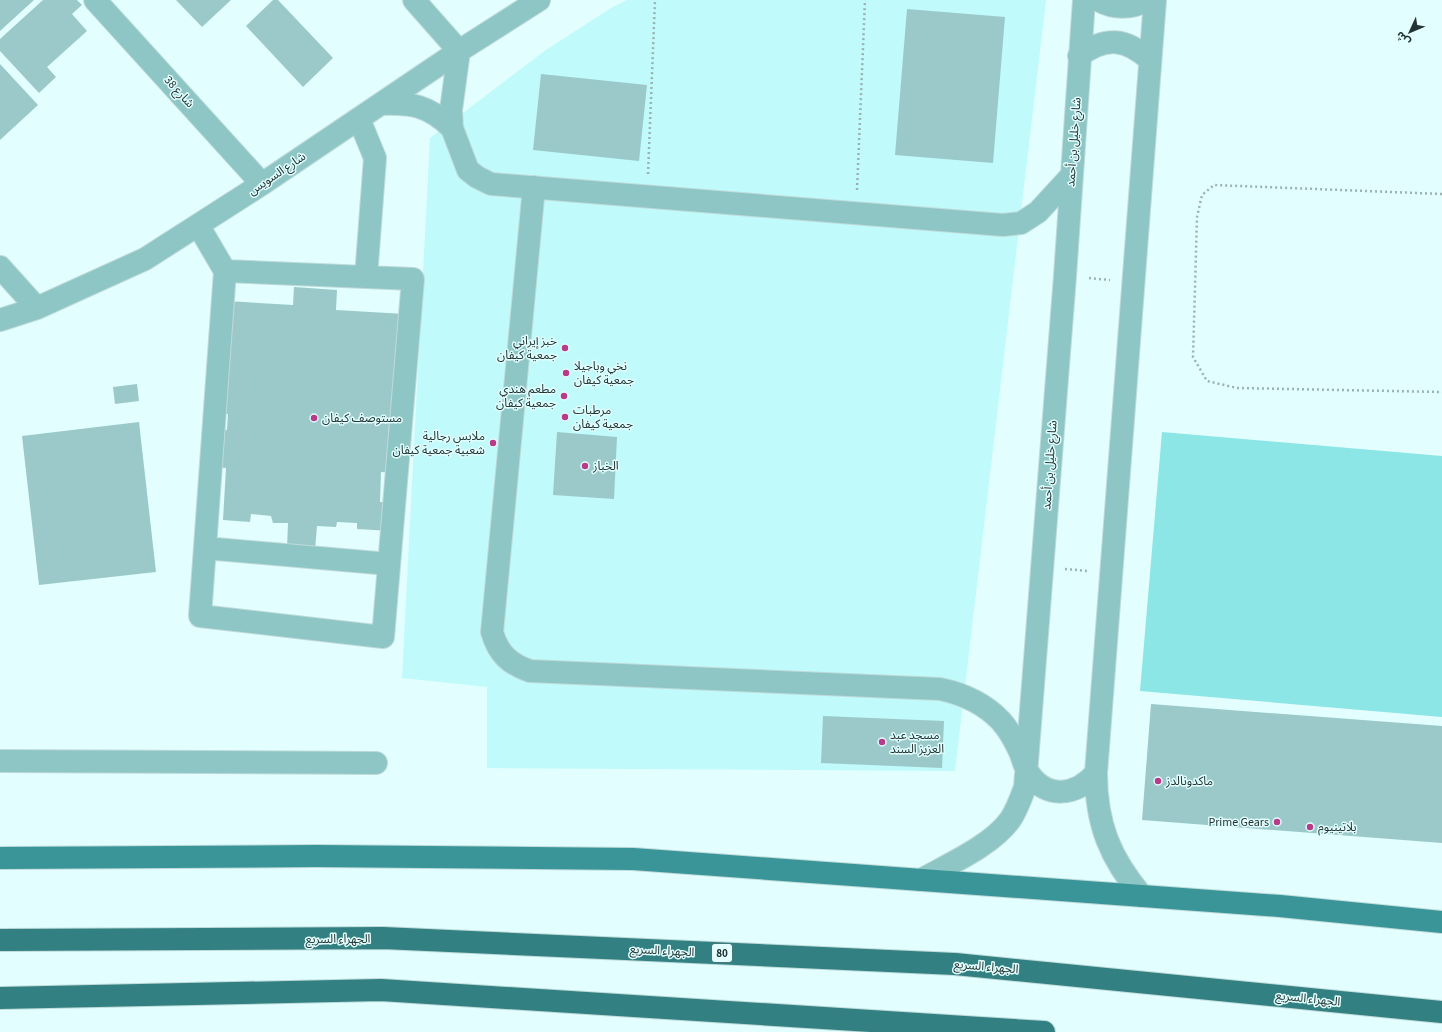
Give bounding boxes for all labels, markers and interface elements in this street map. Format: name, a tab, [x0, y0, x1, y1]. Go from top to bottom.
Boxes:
north arrow	[1390, 12, 1430, 52]
text: ش	[1393, 28, 1414, 49]
street label: شارع 38	[160, 72, 198, 112]
street label: شارع خليل بن أحمد	[1062, 97, 1086, 187]
street label: شارع السويس	[245, 148, 309, 200]
place label: خبز إيراني جمعية كيفان	[497, 333, 557, 364]
marker: خبز إيراني جمعية كيفان	[560, 343, 570, 353]
place label: نخي وباجيلا جمعية كيفان	[574, 358, 634, 389]
marker: نخي وباجيلا جمعية كيفان	[561, 368, 571, 378]
place label: مطعم هندي جمعية كيفان	[496, 381, 556, 412]
marker: مطعم هندي جمعية كيفان	[559, 391, 569, 401]
place label: مرطبات جمعية كيفان	[573, 402, 633, 433]
place label: مستوصف كيفان	[322, 410, 402, 427]
marker: مرطبات جمعية كيفان	[560, 412, 570, 422]
marker: مستوصف كيفان	[309, 413, 319, 423]
street label: شارع خليل بن أحمد	[1038, 420, 1062, 510]
place label: ملابس رجالية شعبية جمعية كيفان	[392, 428, 485, 459]
marker: ملابس رجالية شعبية جمعية كيفان	[488, 438, 498, 448]
place label: الخباز	[592, 458, 619, 475]
marker: الخباز	[580, 461, 590, 471]
place label: مسجد عبد العزيز السند	[890, 727, 944, 758]
marker: مسجد عبد العزيز السند	[877, 737, 887, 747]
place label: ماكدونالدز	[1165, 773, 1213, 790]
marker: ماكدونالدز	[1153, 776, 1163, 786]
place label: Prime Gears	[1208, 814, 1269, 831]
marker: Prime Gears	[1272, 817, 1282, 827]
place label: بلاتينيوم	[1318, 819, 1357, 836]
marker: بلاتينيوم	[1305, 822, 1315, 832]
street label: الجهراء السريع	[306, 931, 371, 948]
street label: الجهراء السريع	[629, 941, 695, 961]
road number: 80	[712, 944, 732, 962]
street label: الجهراء السريع	[953, 956, 1019, 978]
street label: الجهراء السريع	[1275, 987, 1341, 1011]

